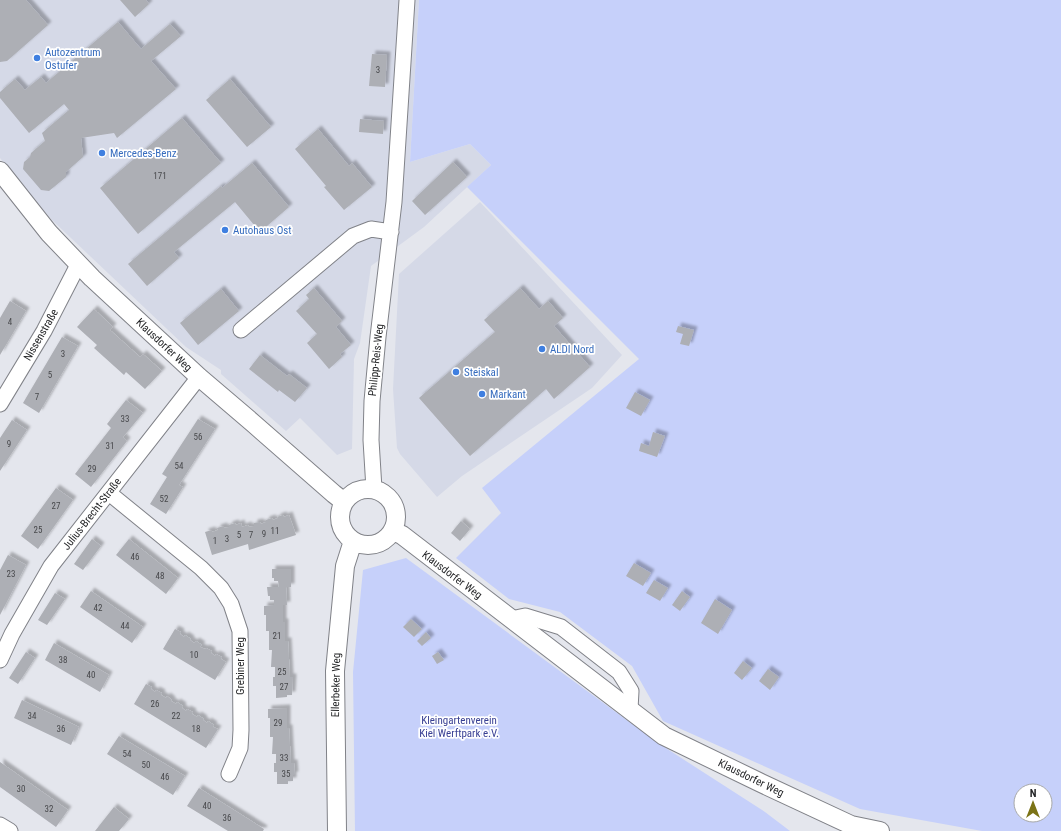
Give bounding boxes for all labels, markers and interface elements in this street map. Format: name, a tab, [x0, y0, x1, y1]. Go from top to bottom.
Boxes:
place label: Autozentrum Ostufer	[45, 46, 101, 72]
marker: Autozentrum Ostufer	[32, 53, 42, 63]
house number: 3	[376, 65, 380, 75]
place label: Mercedes-Benz	[110, 147, 177, 160]
marker: Mercedes-Benz	[97, 148, 107, 158]
house number: 171	[153, 171, 167, 181]
place label: Autohaus Ost	[233, 224, 292, 237]
marker: Autohaus Ost	[220, 225, 230, 235]
street label: Nissenstraße	[21, 307, 61, 363]
street label: Klausdorfer Weg	[133, 316, 195, 374]
house number: 4	[8, 317, 13, 327]
street label: Philipp-Reis-Weg	[366, 323, 386, 397]
place label: ALDI Nord	[550, 343, 594, 356]
marker: ALDI Nord	[537, 344, 547, 354]
house number: 3	[61, 349, 65, 359]
place label: Steiskal	[464, 366, 498, 379]
marker: Steiskal	[451, 367, 461, 377]
house number: 5	[48, 370, 53, 380]
place label: Markant	[490, 388, 526, 401]
marker: Markant	[477, 389, 487, 399]
house number: 7	[35, 392, 40, 402]
house number: 33	[121, 414, 129, 424]
house number: 56	[194, 432, 202, 442]
house number: 9	[7, 439, 11, 449]
house number: 31	[106, 441, 114, 451]
house number: 54	[175, 461, 184, 471]
house number: 29	[88, 464, 96, 474]
street label: Julius-Brecht-Straße	[60, 475, 124, 553]
house number: 52	[160, 494, 169, 504]
house number: 27	[52, 501, 61, 511]
house number: 25	[34, 525, 43, 535]
house number: 11	[271, 526, 279, 536]
house number: 9	[262, 529, 266, 539]
house number: 5	[237, 530, 242, 540]
house number: 7	[249, 530, 254, 540]
house number: 3	[225, 534, 229, 544]
house number: 1	[213, 536, 217, 546]
street label: Klausdorfer Weg	[419, 548, 485, 602]
house number: 46	[131, 552, 139, 562]
house number: 23	[7, 569, 15, 579]
house number: 48	[156, 571, 164, 581]
house number: 42	[94, 603, 103, 613]
house number: 44	[121, 621, 130, 631]
house number: 21	[273, 631, 281, 641]
street label: Grebiner Weg	[234, 637, 247, 695]
house number: 10	[190, 650, 198, 660]
street label: Ellerbeker Weg	[329, 653, 343, 717]
house number: 38	[59, 655, 67, 665]
house number: 25	[278, 667, 287, 677]
house number: 40	[87, 670, 95, 680]
house number: 27	[280, 682, 289, 692]
house number: 26	[151, 699, 159, 709]
house number: 34	[28, 711, 37, 721]
house number: 22	[172, 711, 181, 721]
park label: Kleingartenverein Kiel Werftpark e.V.	[419, 714, 499, 740]
house number: 29	[274, 718, 282, 728]
house number: 36	[57, 724, 65, 734]
house number: 18	[192, 724, 200, 734]
house number: 54	[123, 749, 132, 759]
house number: 33	[280, 753, 288, 763]
street label: Klausdorfer Weg	[716, 756, 786, 800]
house number: 50	[142, 760, 150, 770]
house number: 35	[282, 769, 291, 779]
house number: 46	[161, 772, 169, 782]
north arrow	[1013, 783, 1053, 823]
house number: 30	[17, 784, 25, 794]
text: N	[1030, 787, 1037, 800]
house number: 40	[203, 801, 211, 811]
house number: 32	[45, 804, 54, 814]
house number: 36	[223, 813, 231, 823]

